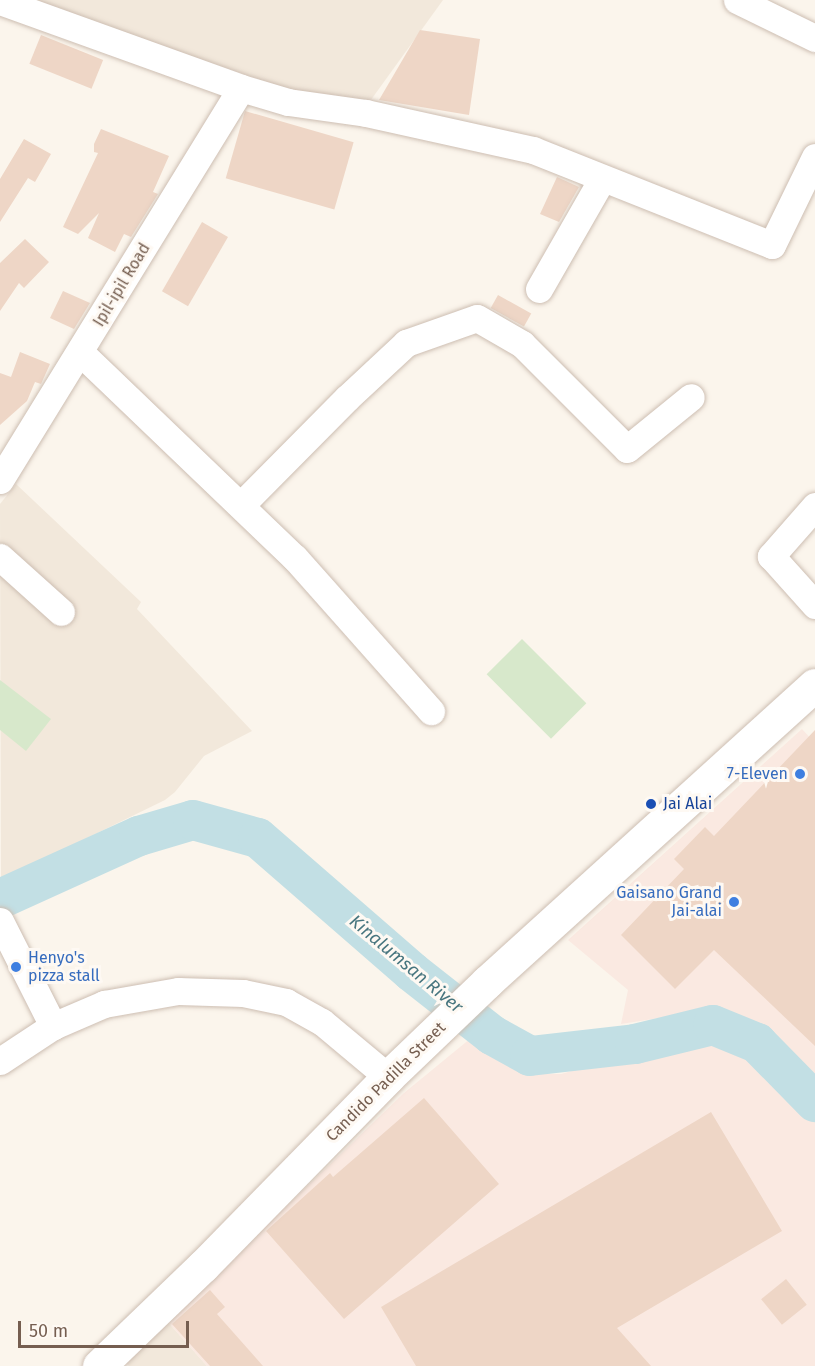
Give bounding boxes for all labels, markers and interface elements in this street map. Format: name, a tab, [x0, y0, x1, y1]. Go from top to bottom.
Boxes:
street label: Ipil-ipil Road	[90, 240, 154, 330]
place label: 7-Eleven	[727, 764, 788, 784]
marker: 7-Eleven	[793, 767, 807, 781]
place label: Jai Alai	[663, 794, 712, 814]
marker: Jai Alai	[644, 797, 658, 811]
place label: Gaisano Grand Jai-alai	[616, 883, 722, 921]
marker: Gaisano Grand Jai-alai	[727, 895, 741, 909]
water label: Kinalumsan River	[345, 910, 467, 1018]
place label: Henyo's pizza stall	[28, 948, 100, 986]
marker: Henyo's pizza stall	[9, 960, 23, 974]
street label: Candido Padilla Street	[322, 1018, 450, 1146]
scale bar	[21, 1309, 192, 1347]
text: 50 m	[29, 1320, 68, 1342]

